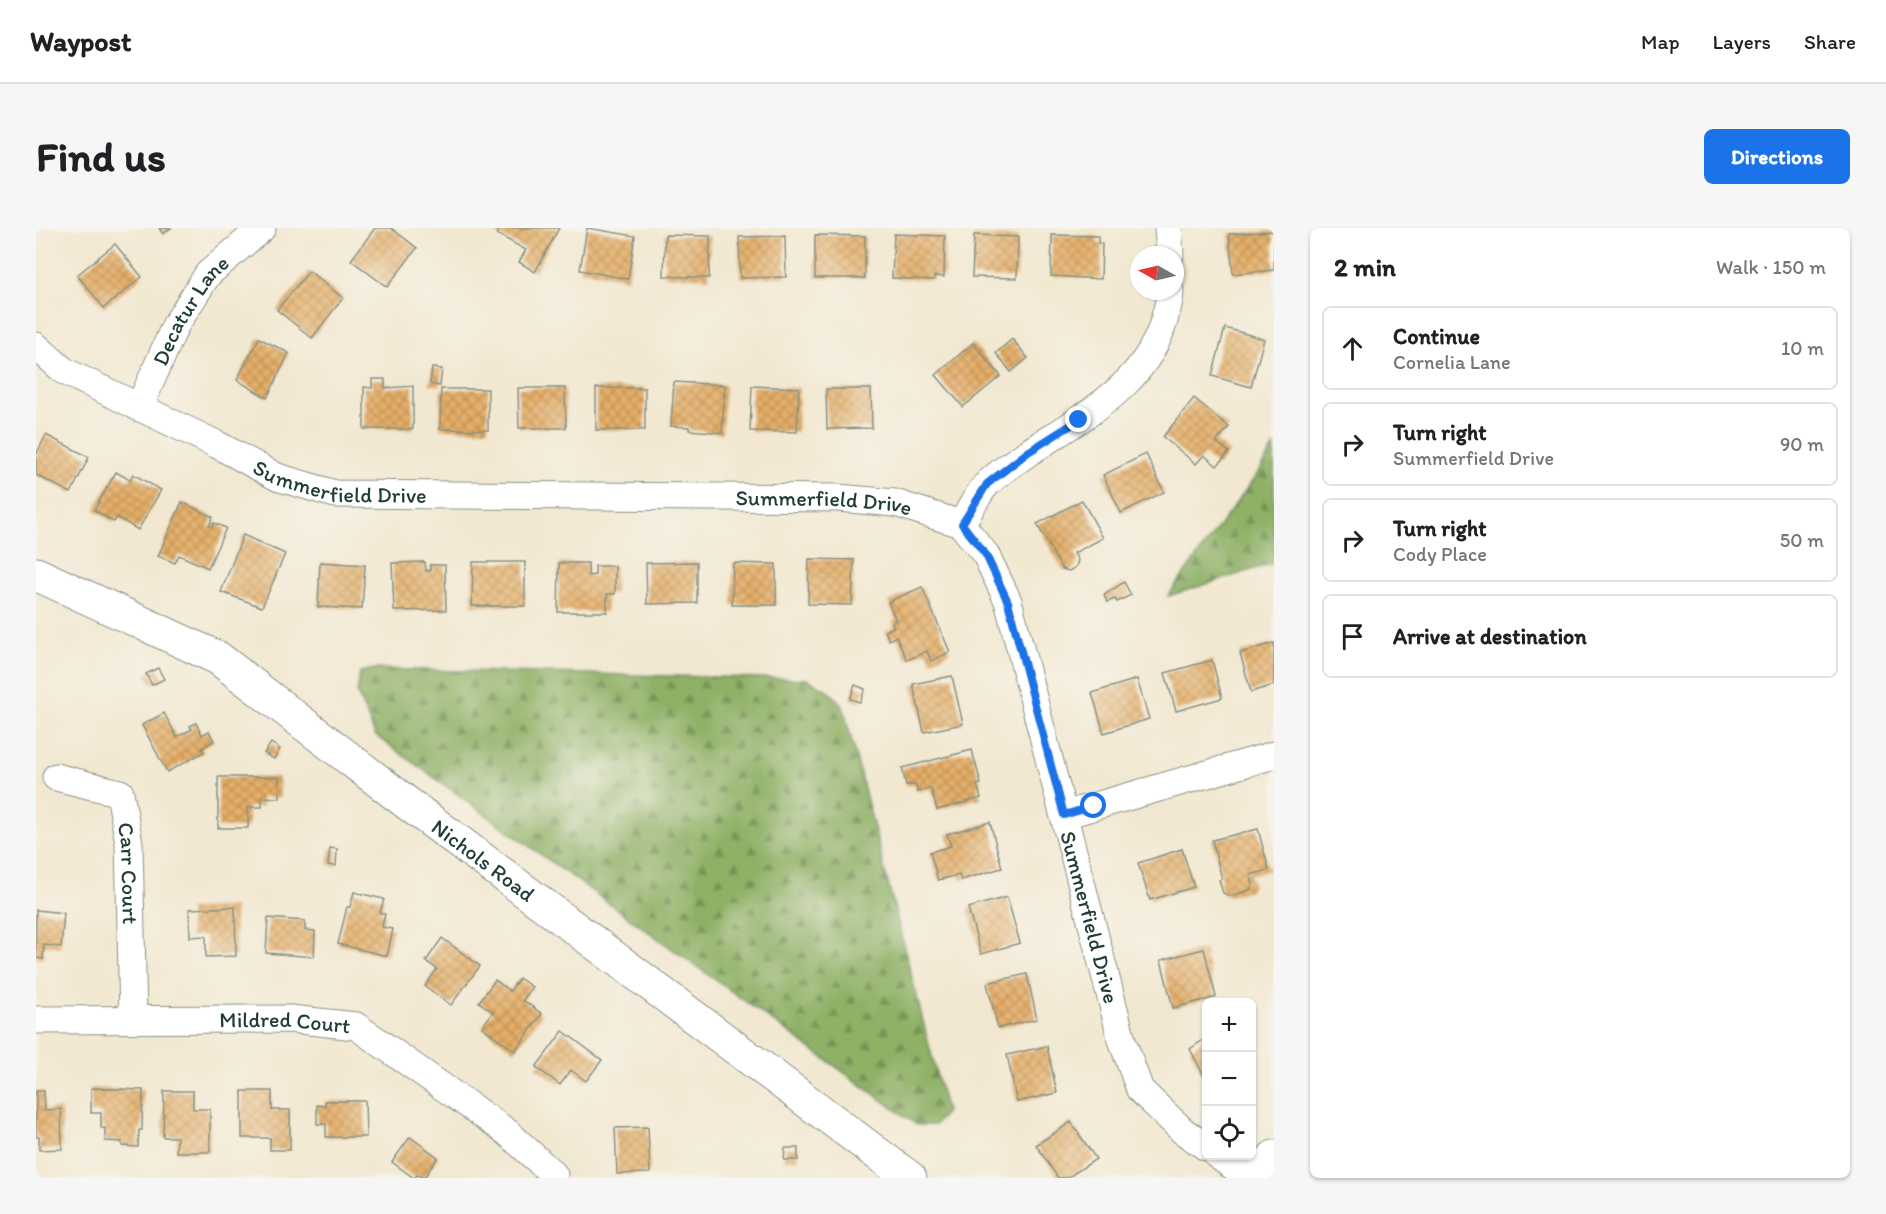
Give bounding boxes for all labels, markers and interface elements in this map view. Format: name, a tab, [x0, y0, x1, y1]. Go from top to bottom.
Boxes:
text: Waypost	[30, 24, 132, 58]
text: Map	[1641, 29, 1680, 54]
text: Layers	[1713, 29, 1771, 54]
text: Share	[1804, 29, 1856, 54]
button: Directions	[1704, 129, 1850, 184]
text: Find us	[36, 131, 166, 182]
north arrow	[1130, 246, 1184, 300]
street label: Decatur Lane	[146, 249, 234, 370]
text: 2 min	[1334, 251, 1396, 283]
text: Walk · 150 m	[1716, 255, 1826, 279]
text: Continue	[1393, 323, 1480, 350]
icon: ahead	[1336, 332, 1369, 365]
text: 10 m	[1781, 336, 1824, 360]
text: Cornelia Lane	[1393, 350, 1511, 374]
route end	[1065, 406, 1091, 432]
text: Turn right	[1393, 419, 1487, 446]
icon: right	[1336, 428, 1369, 461]
text: 90 m	[1780, 432, 1824, 456]
text: Summerfield Drive	[1393, 446, 1554, 470]
street label: Summerfield Drive	[248, 454, 427, 509]
street label: Summerfield Drive	[735, 484, 915, 522]
text: Turn right	[1393, 515, 1487, 542]
icon: right	[1336, 524, 1369, 557]
text: 50 m	[1780, 528, 1824, 552]
text: Cody Place	[1393, 542, 1487, 566]
icon: arrive	[1336, 620, 1369, 653]
text: Arrive at destination	[1393, 623, 1587, 650]
route start	[1080, 792, 1106, 818]
street label: Nichols Road	[426, 813, 540, 908]
street label: Carr Court	[112, 820, 144, 925]
street label: Summerfield Drive	[1054, 828, 1125, 1006]
map controls	[1202, 998, 1256, 1160]
button: +	[1202, 998, 1256, 1052]
street label: Mildred Court	[219, 1006, 352, 1039]
button: −	[1202, 1052, 1256, 1106]
button: locate	[1202, 1106, 1256, 1160]

